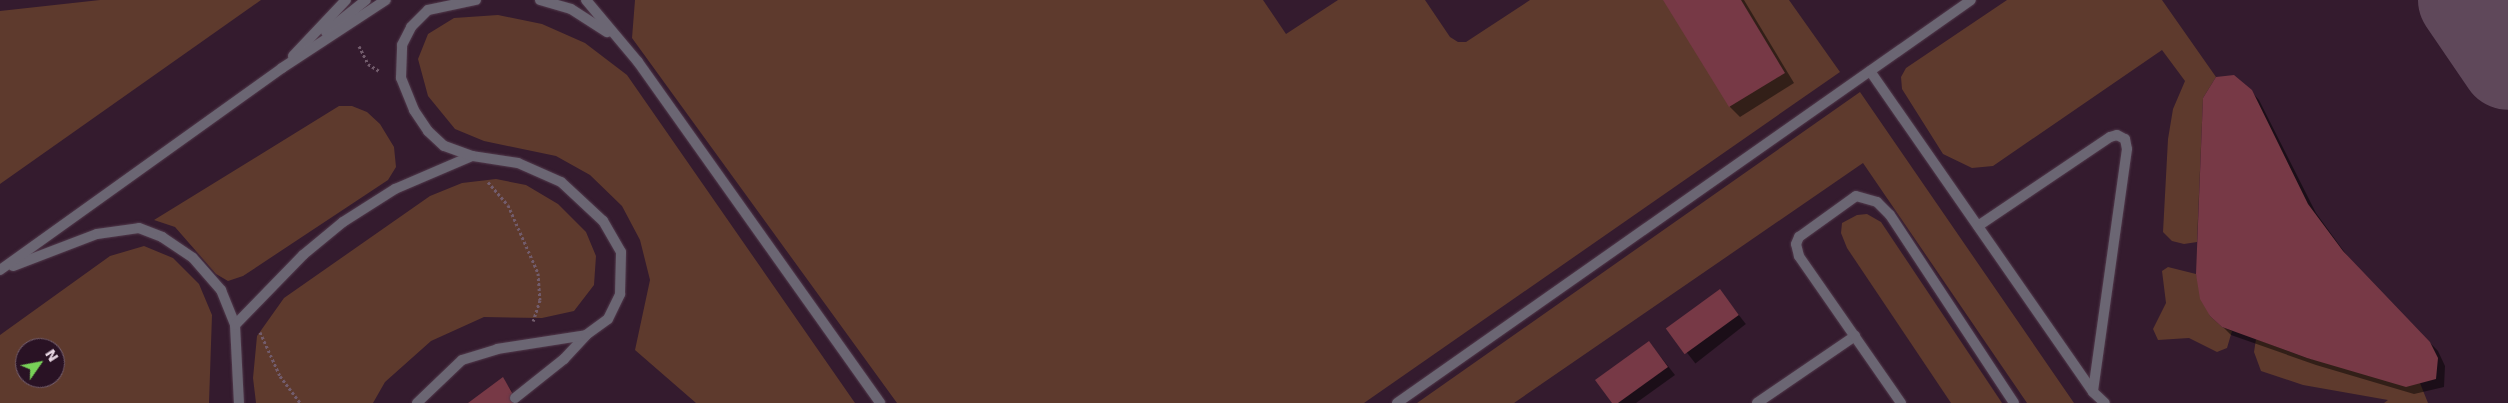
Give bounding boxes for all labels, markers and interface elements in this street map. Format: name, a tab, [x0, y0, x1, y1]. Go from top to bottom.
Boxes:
north arrow	[15, 338, 65, 388]
text: N	[42, 346, 62, 365]

